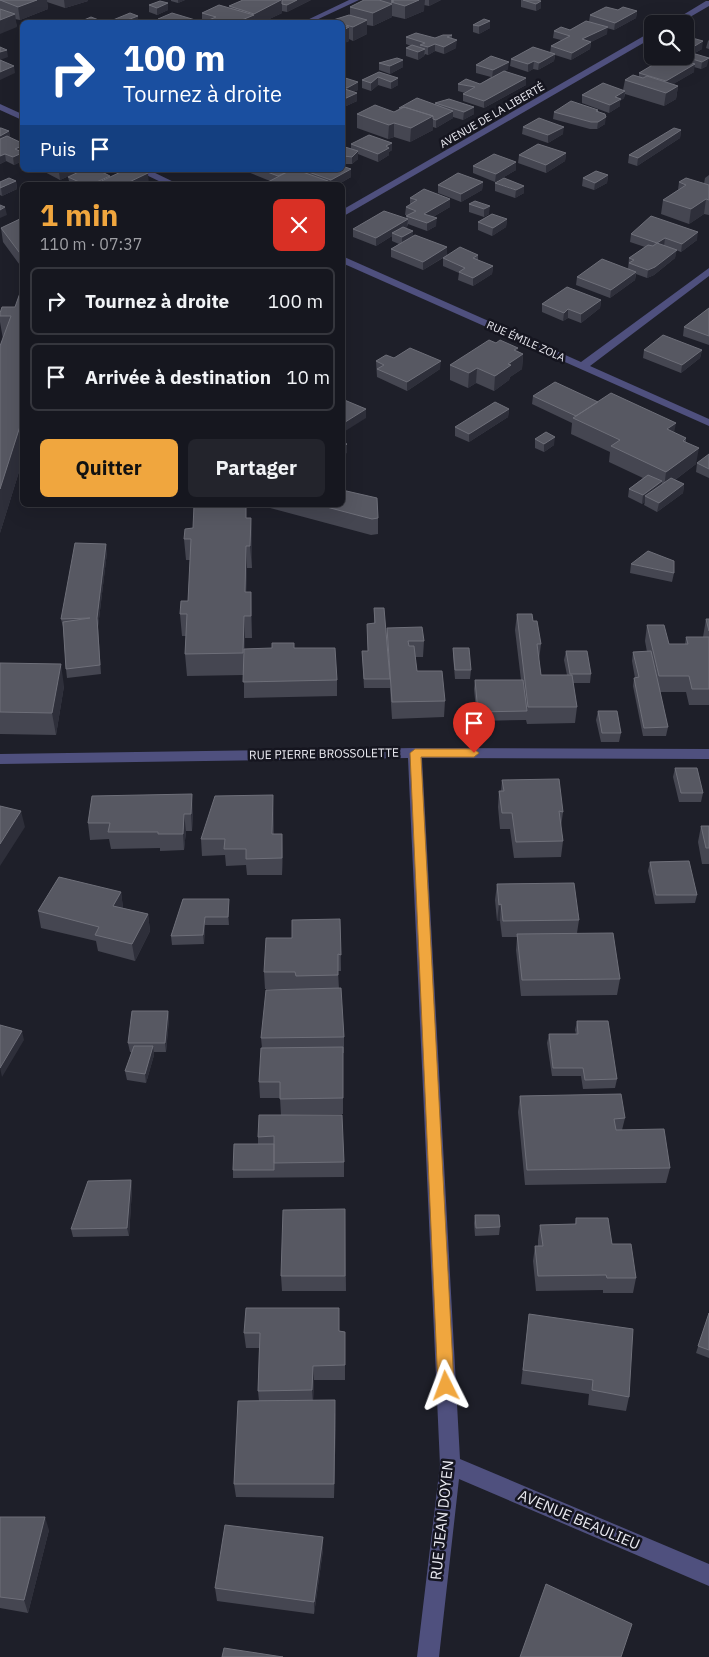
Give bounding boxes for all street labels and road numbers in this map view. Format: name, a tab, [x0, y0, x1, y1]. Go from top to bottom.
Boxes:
street label: AVENUE DE LA LIBERTÉ	[437, 79, 547, 151]
street label: RUE ÉMILE ZOLA	[485, 317, 567, 365]
street label: RUE PIERRE BROSSOLETTE	[249, 745, 399, 762]
street label: RUE JEAN DOYEN	[426, 1459, 457, 1581]
street label: AVENUE BEAULIEU	[515, 1485, 643, 1554]

